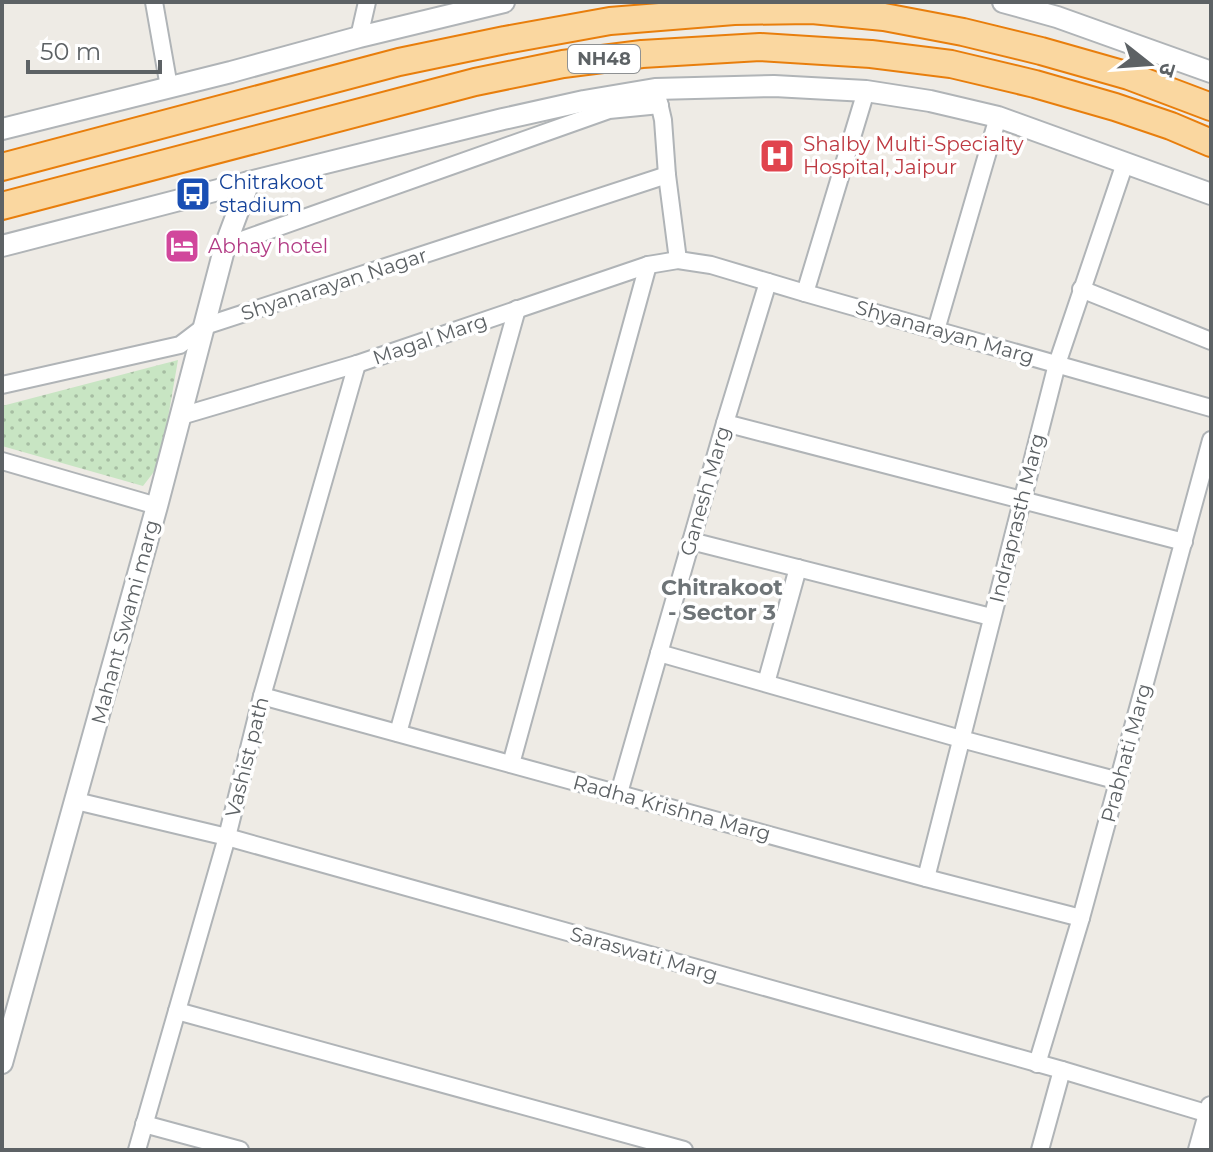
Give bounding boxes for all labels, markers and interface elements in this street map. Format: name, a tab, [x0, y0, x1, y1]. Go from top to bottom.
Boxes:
scale bar	[28, 24, 160, 74]
north arrow	[1109, 24, 1189, 104]
text: 50 m	[40, 37, 101, 66]
road number: NH48	[568, 45, 640, 73]
text: उ	[1153, 60, 1182, 81]
place label: Shalby Multi-Specialty Hospital, Jaipur	[803, 132, 1024, 179]
hospital icon: Shalby Multi-Specialty Hospital, Jaipur	[758, 137, 796, 175]
place label: Chitrakoot stadium	[219, 170, 324, 217]
bus stop icon: Chitrakoot stadium	[174, 175, 212, 213]
hotel icon: Abhay hotel	[163, 227, 201, 265]
place label: Abhay hotel	[208, 234, 328, 258]
street label: Shyanarayan Nagar	[238, 243, 430, 325]
street label: Shyanarayan Marg	[853, 295, 1037, 369]
street label: Magal Marg	[370, 308, 490, 370]
street label: Ganesh Marg	[675, 423, 735, 559]
street label: Indraprasth Marg	[984, 431, 1050, 605]
street label: Mahant Swami marg	[86, 517, 164, 727]
district label: Chitrakoot - Sector 3	[661, 574, 783, 626]
street label: Prabhati Marg	[1096, 681, 1156, 825]
street label: Vashist path	[220, 694, 274, 820]
street label: Radha Krishna Marg	[570, 770, 774, 846]
street label: Saraswati Marg	[567, 921, 721, 987]

